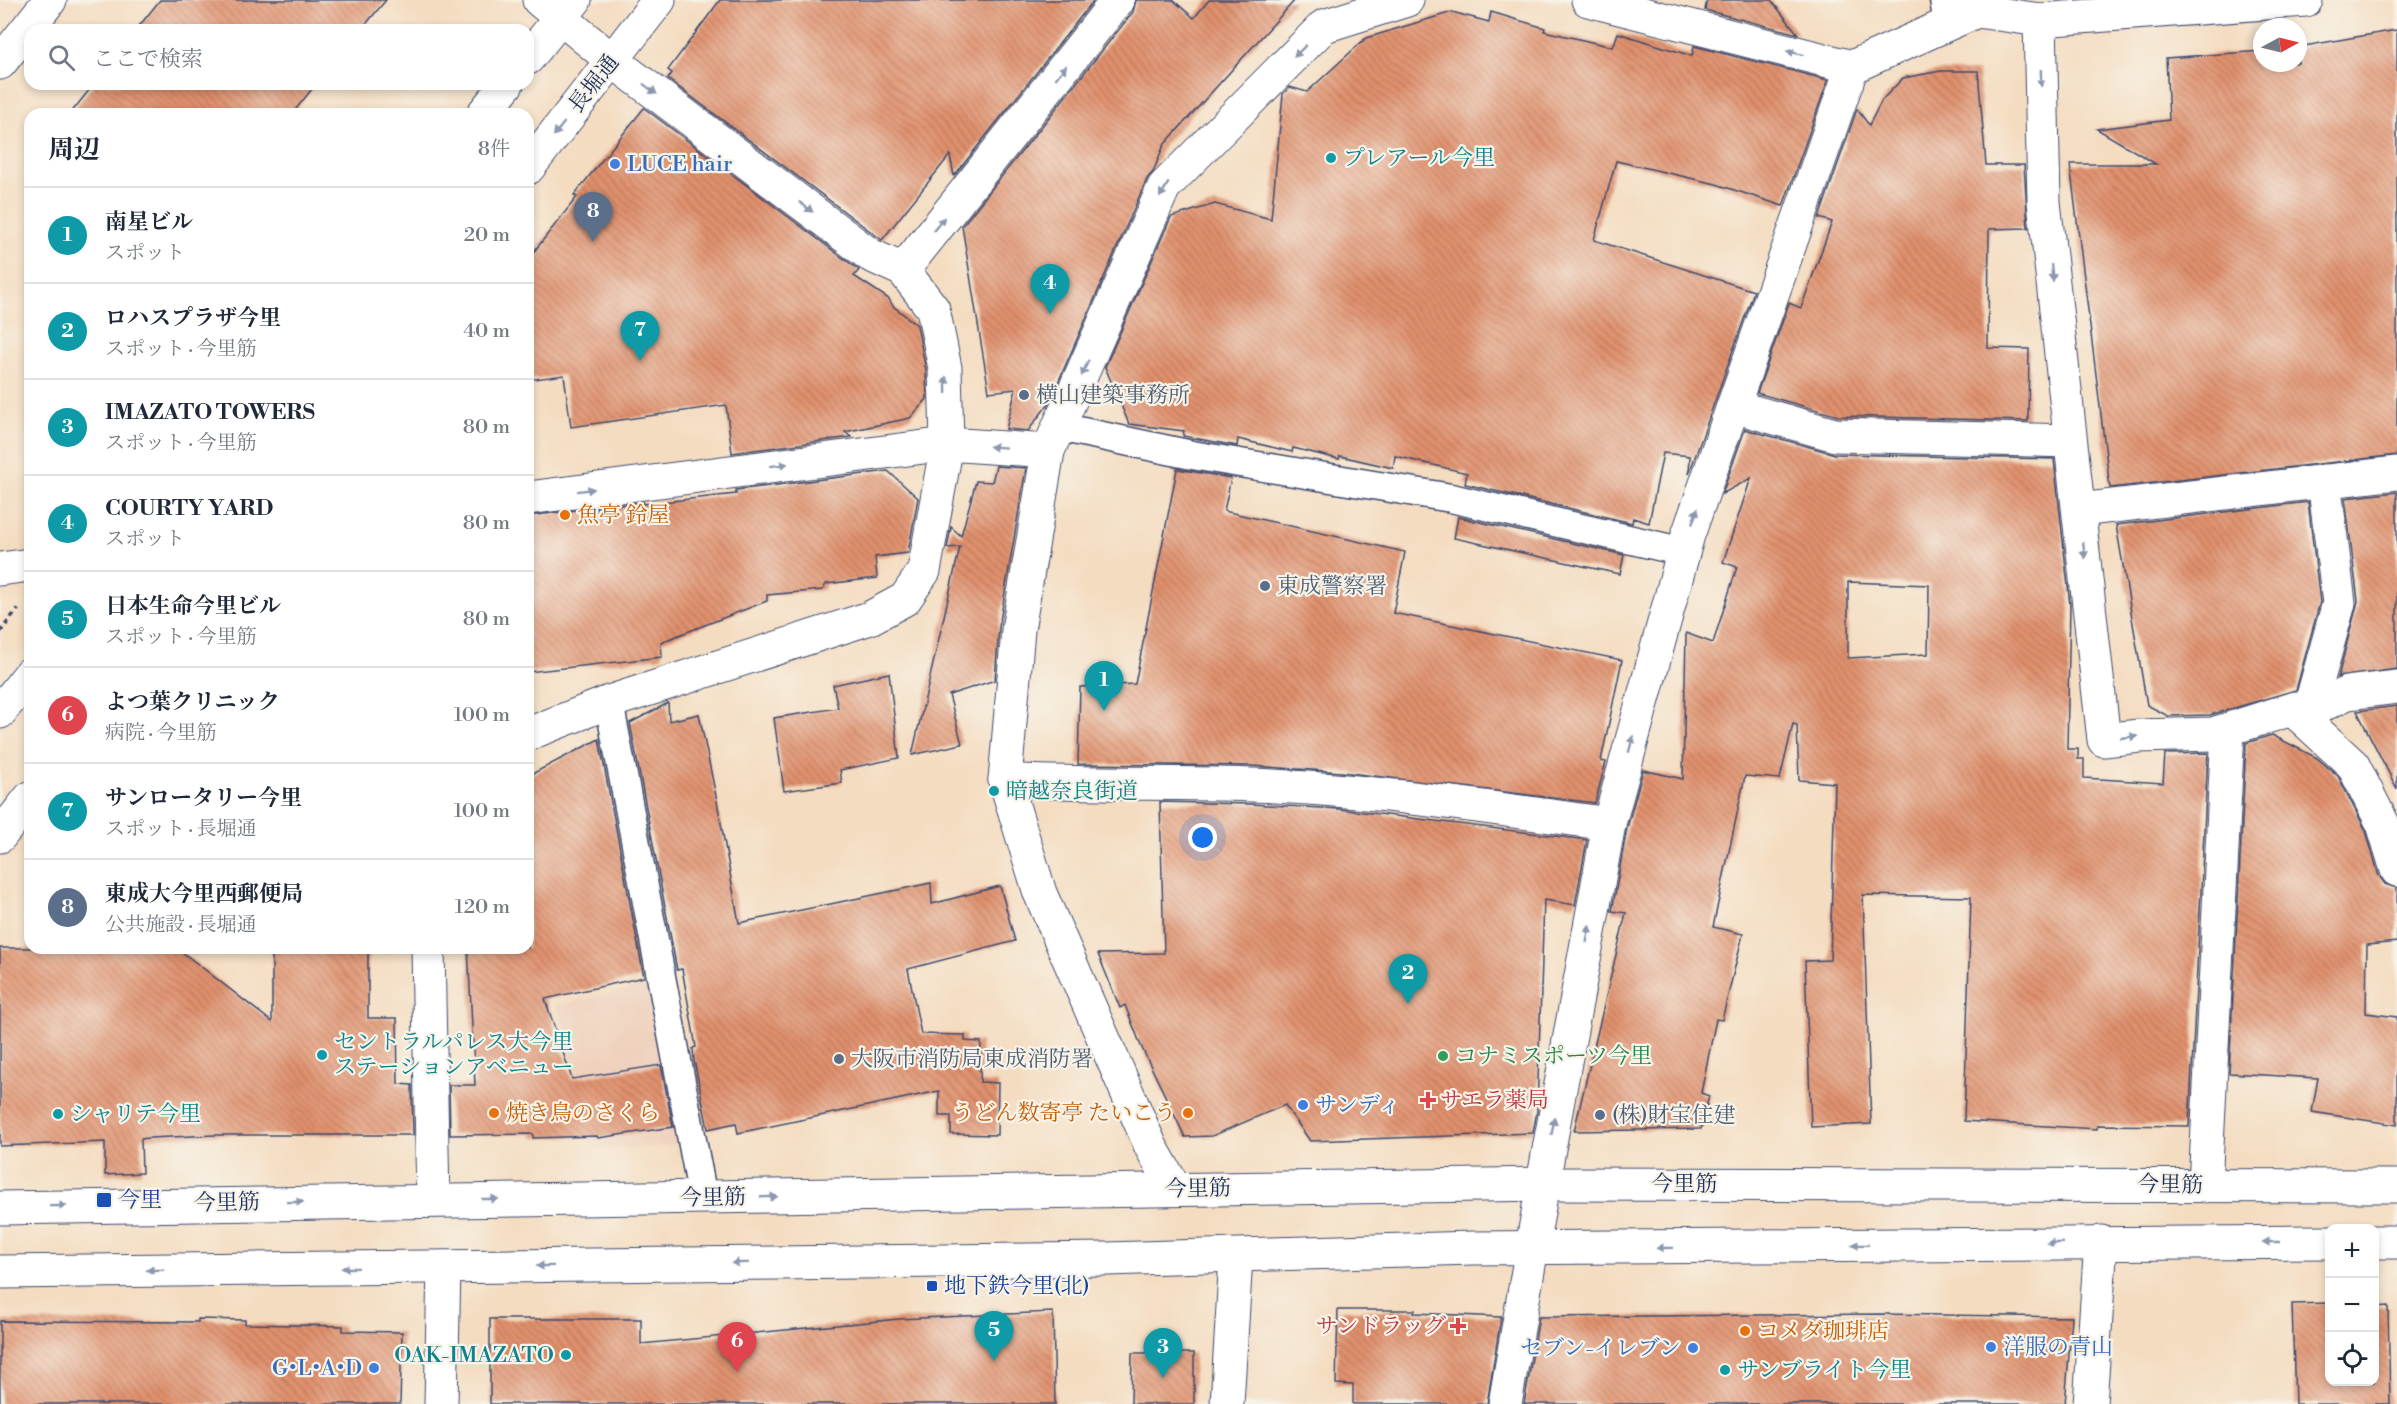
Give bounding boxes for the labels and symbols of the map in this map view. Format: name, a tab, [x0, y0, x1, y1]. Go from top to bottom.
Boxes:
north arrow	[2253, 18, 2307, 72]
one-way arrow	[1293, 43, 1307, 58]
one-way arrow	[1786, 47, 1804, 57]
street label: 長堀通	[563, 50, 625, 118]
one-way arrow	[1054, 64, 1067, 80]
one-way arrow	[2036, 69, 2046, 88]
one-way arrow	[642, 83, 658, 95]
one-way arrow	[552, 121, 565, 137]
place label: プレアール今里	[1343, 145, 1495, 172]
place label: LUCE hair	[627, 151, 733, 178]
marker: プレアール今里	[1324, 151, 1338, 165]
marker: LUCE hair	[608, 157, 622, 171]
one-way arrow	[1159, 182, 1170, 198]
pin: 8	[574, 192, 612, 242]
one-way arrow	[798, 200, 814, 213]
one-way arrow	[932, 217, 945, 232]
one-way arrow	[2047, 263, 2056, 282]
pin: 4	[1030, 264, 1070, 314]
pin: 7	[620, 312, 660, 361]
one-way arrow	[1080, 359, 1090, 377]
one-way arrow	[941, 376, 950, 395]
place label: 横山建築事務所	[1036, 382, 1190, 409]
marker: 横山建築事務所	[1017, 388, 1031, 402]
one-way arrow	[988, 443, 1007, 452]
one-way arrow	[770, 461, 789, 470]
one-way arrow	[577, 485, 596, 495]
place label: 魚亭 鈴屋	[577, 502, 670, 529]
one-way arrow	[1690, 507, 1700, 525]
marker: 魚亭 鈴屋	[558, 508, 572, 522]
one-way arrow	[2079, 541, 2088, 560]
place label: 東成警察署	[1277, 573, 1387, 600]
marker: 東成警察署	[1258, 579, 1272, 593]
pin: 1	[1084, 662, 1124, 711]
one-way arrow	[2120, 732, 2139, 742]
one-way arrow	[1627, 735, 1636, 753]
place label: 暗越奈良街道	[1006, 778, 1138, 805]
marker: 暗越奈良街道	[987, 784, 1001, 798]
your location	[1188, 823, 1217, 852]
one-way arrow	[1584, 925, 1593, 944]
pin: 2	[1388, 954, 1428, 1004]
place label: セントラルパレス大今里 ステーションアベニュー	[334, 1029, 574, 1081]
place label: コナミスポーツ今里	[1455, 1043, 1652, 1070]
place label: 大阪市消防局東成消防署	[851, 1046, 1093, 1073]
marker: セントラルパレス大今里 ステーションアベニュー	[315, 1048, 329, 1062]
marker: コナミスポーツ今里	[1436, 1049, 1450, 1063]
marker: 大阪市消防局東成消防署	[832, 1052, 846, 1066]
place label: サエラ薬局	[1440, 1087, 1549, 1114]
place label: サンディ	[1315, 1092, 1400, 1119]
marker: サエラ薬局	[1421, 1093, 1435, 1107]
marker: サンディ	[1296, 1098, 1310, 1112]
place label: 焼き鳥のさくら	[506, 1100, 660, 1127]
place label: うどん数寄亭 たいこう	[951, 1100, 1176, 1127]
place label: シャリテ今里	[70, 1101, 201, 1128]
place label: (株)財宝住建	[1612, 1102, 1736, 1129]
marker: 焼き鳥のさくら	[487, 1106, 501, 1120]
marker: うどん数寄亭 たいこう	[1181, 1106, 1195, 1120]
marker: シャリテ今里	[51, 1107, 65, 1121]
marker: (株)財宝住建	[1593, 1108, 1607, 1122]
one-way arrow	[1549, 1116, 1558, 1135]
street label: 今里筋	[1651, 1171, 1717, 1198]
street label: 今里筋	[2137, 1171, 2203, 1199]
street label: 今里筋	[1165, 1175, 1231, 1203]
street label: 今里筋	[680, 1184, 746, 1212]
place label: 今里	[118, 1187, 162, 1214]
street label: 今里筋	[194, 1189, 260, 1217]
marker: 今里	[95, 1191, 113, 1209]
one-way arrow	[760, 1192, 779, 1202]
one-way arrow	[481, 1194, 500, 1204]
one-way arrow	[286, 1197, 305, 1207]
one-way arrow	[49, 1202, 68, 1211]
one-way arrow	[2262, 1237, 2281, 1247]
one-way arrow	[2046, 1238, 2065, 1248]
one-way arrow	[1851, 1240, 1870, 1250]
one-way arrow	[1656, 1243, 1675, 1253]
one-way arrow	[731, 1258, 750, 1268]
one-way arrow	[536, 1261, 555, 1271]
one-way arrow	[341, 1263, 360, 1273]
one-way arrow	[146, 1265, 165, 1275]
place label: 地下鉄今里(北)	[944, 1273, 1090, 1300]
marker: 地下鉄今里(北)	[925, 1279, 939, 1293]
pin: 5	[974, 1312, 1014, 1361]
place label: サンドラッグ	[1316, 1313, 1446, 1340]
place label: コメダ珈琲店	[1757, 1318, 1889, 1345]
marker: サンドラッグ	[1451, 1319, 1465, 1333]
pin: 6	[718, 1322, 756, 1372]
marker: コメダ珈琲店	[1738, 1324, 1752, 1338]
pin: 3	[1144, 1328, 1182, 1378]
place label: 洋服の青山	[2003, 1334, 2113, 1361]
place label: セブン-イレブン	[1520, 1335, 1681, 1362]
marker: 洋服の青山	[1984, 1340, 1998, 1354]
marker: セブン-イレブン	[1686, 1341, 1700, 1355]
place label: OAK-IMAZATO	[394, 1342, 554, 1369]
marker: OAK-IMAZATO	[559, 1348, 573, 1362]
place label: G•L•A•D	[272, 1355, 362, 1382]
place label: サンブライト今里	[1737, 1357, 1911, 1384]
marker: G•L•A•D	[367, 1361, 381, 1375]
marker: サンブライト今里	[1718, 1363, 1732, 1377]

